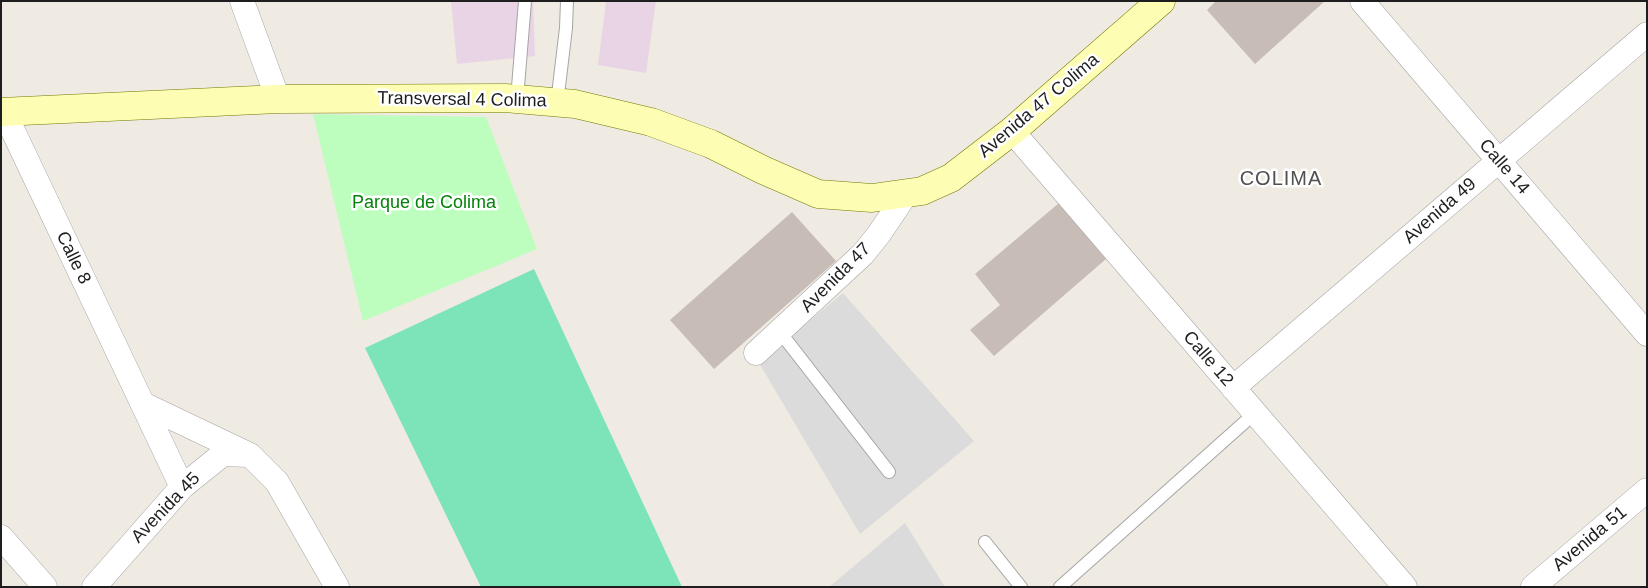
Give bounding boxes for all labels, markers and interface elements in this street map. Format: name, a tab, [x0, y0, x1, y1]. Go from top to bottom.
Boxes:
street label: Avenida 47 Colima	[974, 49, 1104, 163]
street label: Transversal 4 Colima	[377, 88, 547, 112]
street label: Calle 14	[1474, 135, 1534, 199]
district label: COLIMA	[1239, 167, 1323, 191]
street label: Avenida 49	[1399, 173, 1481, 249]
park label: Parque de Colima	[352, 192, 496, 214]
street label: Calle 8	[51, 228, 95, 288]
street label: Avenida 47	[797, 239, 875, 317]
street label: Calle 12	[1178, 327, 1238, 391]
street label: Avenida 45	[127, 468, 205, 548]
street label: Avenida 51	[1549, 502, 1631, 576]

